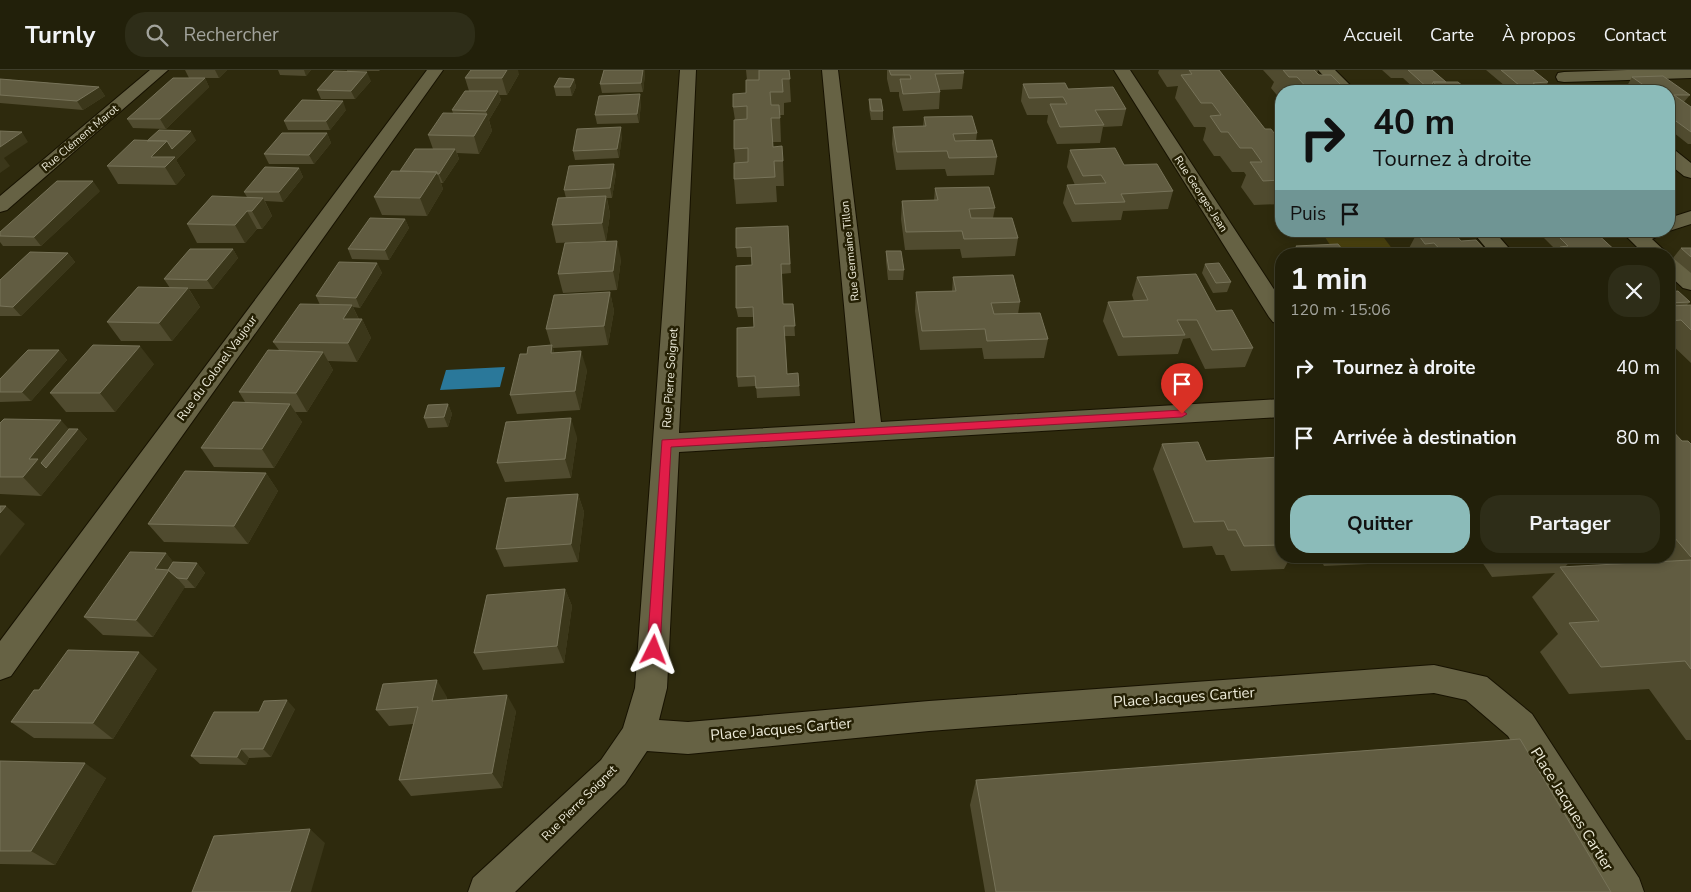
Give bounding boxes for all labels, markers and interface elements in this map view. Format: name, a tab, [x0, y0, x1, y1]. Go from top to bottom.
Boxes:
search box	[125, 12, 475, 57]
text: Turnly	[25, 19, 95, 51]
icon: search	[143, 21, 171, 49]
text: Rechercher	[183, 22, 279, 48]
text: Accueil	[1343, 23, 1402, 47]
text: Carte	[1430, 23, 1474, 47]
text: À propos	[1502, 23, 1576, 47]
text: Contact	[1604, 23, 1666, 47]
text: 40 m	[1373, 99, 1455, 146]
street label: Rue Clément Marot	[38, 101, 122, 175]
icon: right	[1290, 105, 1355, 170]
text: Tournez à droite	[1373, 144, 1532, 174]
street label: Rue Georges Jean	[1171, 153, 1231, 235]
street label: Rue Germaine Tillon	[837, 200, 863, 302]
icon: arrive	[1336, 200, 1364, 228]
text: Puis	[1290, 201, 1326, 227]
text: 1 min	[1290, 259, 1368, 300]
button: close	[1608, 265, 1660, 317]
text: 120 m · 15:06	[1290, 299, 1391, 321]
street label: Rue du Colonel Vaujour	[173, 312, 261, 424]
street label: Rue Pierre Soignet	[659, 327, 682, 429]
icon: right	[1290, 354, 1318, 382]
text: Tournez à droite	[1333, 355, 1476, 381]
text: 40 m	[1616, 355, 1660, 381]
pin	[1161, 363, 1203, 414]
icon: arrive	[1168, 370, 1196, 398]
icon: arrive	[1290, 424, 1318, 452]
text: Arrivée à destination	[1333, 425, 1517, 451]
text: 80 m	[1616, 425, 1660, 451]
button: Quitter	[1290, 495, 1470, 553]
button: Partager	[1480, 495, 1660, 553]
position arrow	[627, 623, 679, 675]
street label: Place Jacques Cartier	[1112, 682, 1256, 712]
street label: Place Jacques Cartier	[709, 713, 853, 745]
street label: Place Jacques Cartier	[1526, 743, 1618, 875]
street label: Rue Pierre Soignet	[538, 761, 621, 844]

